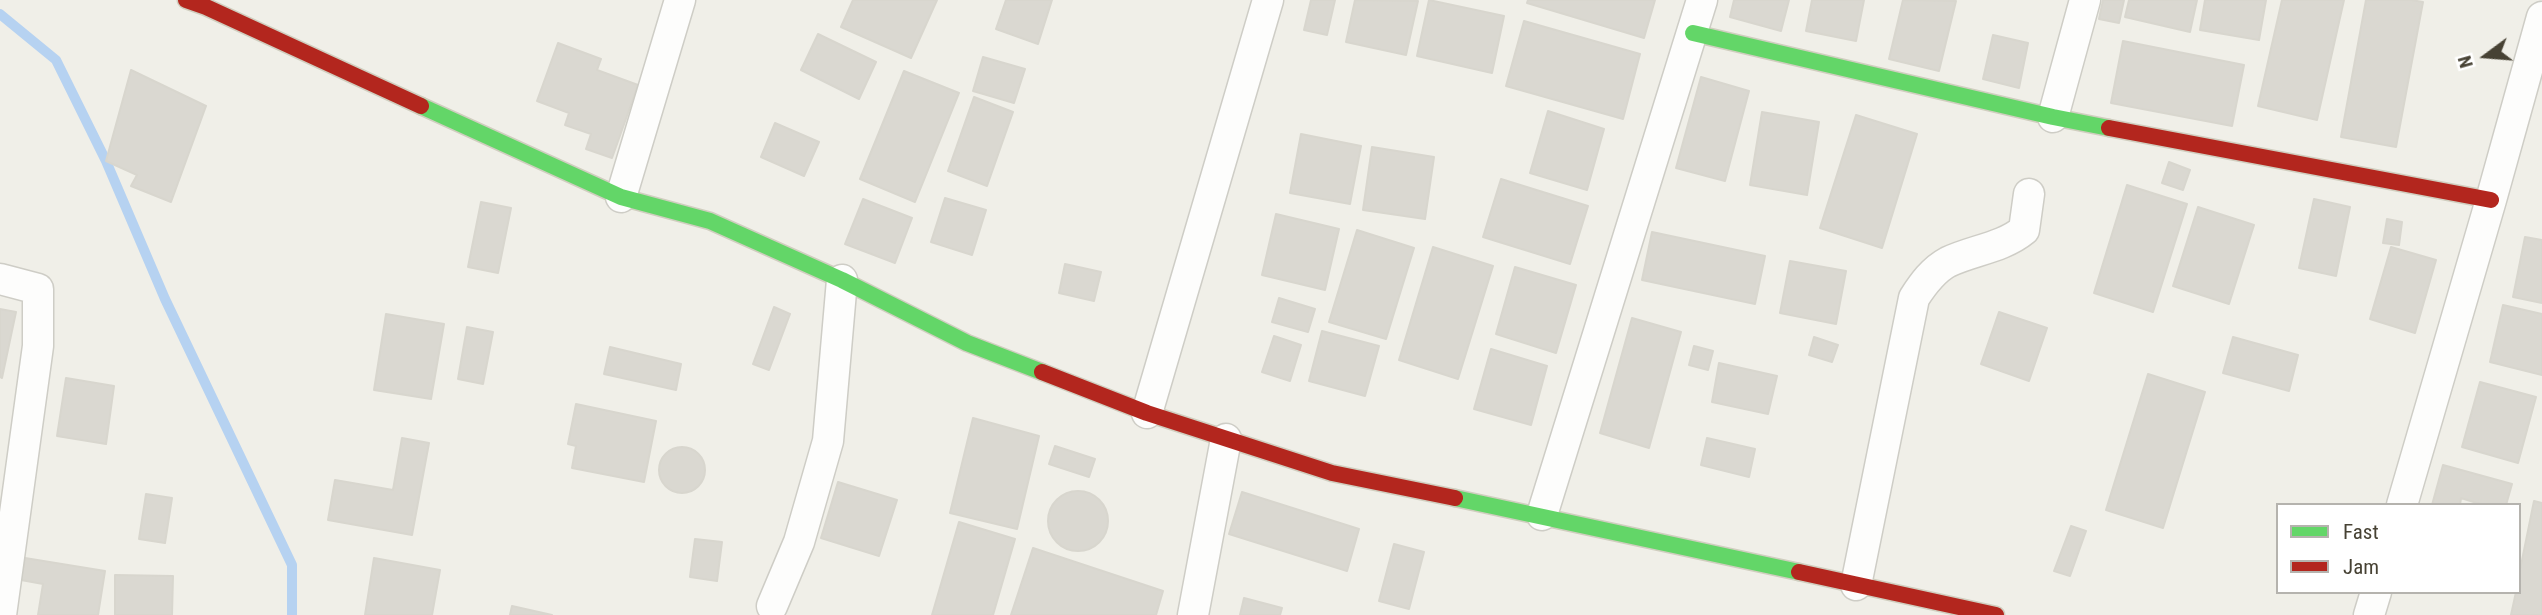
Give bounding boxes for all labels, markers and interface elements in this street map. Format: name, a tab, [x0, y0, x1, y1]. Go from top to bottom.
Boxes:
north arrow	[2451, 21, 2521, 91]
text: N	[2453, 53, 2478, 71]
legend	[2276, 503, 2521, 594]
text: Fast	[2343, 520, 2379, 544]
text: Jam	[2343, 555, 2379, 579]

